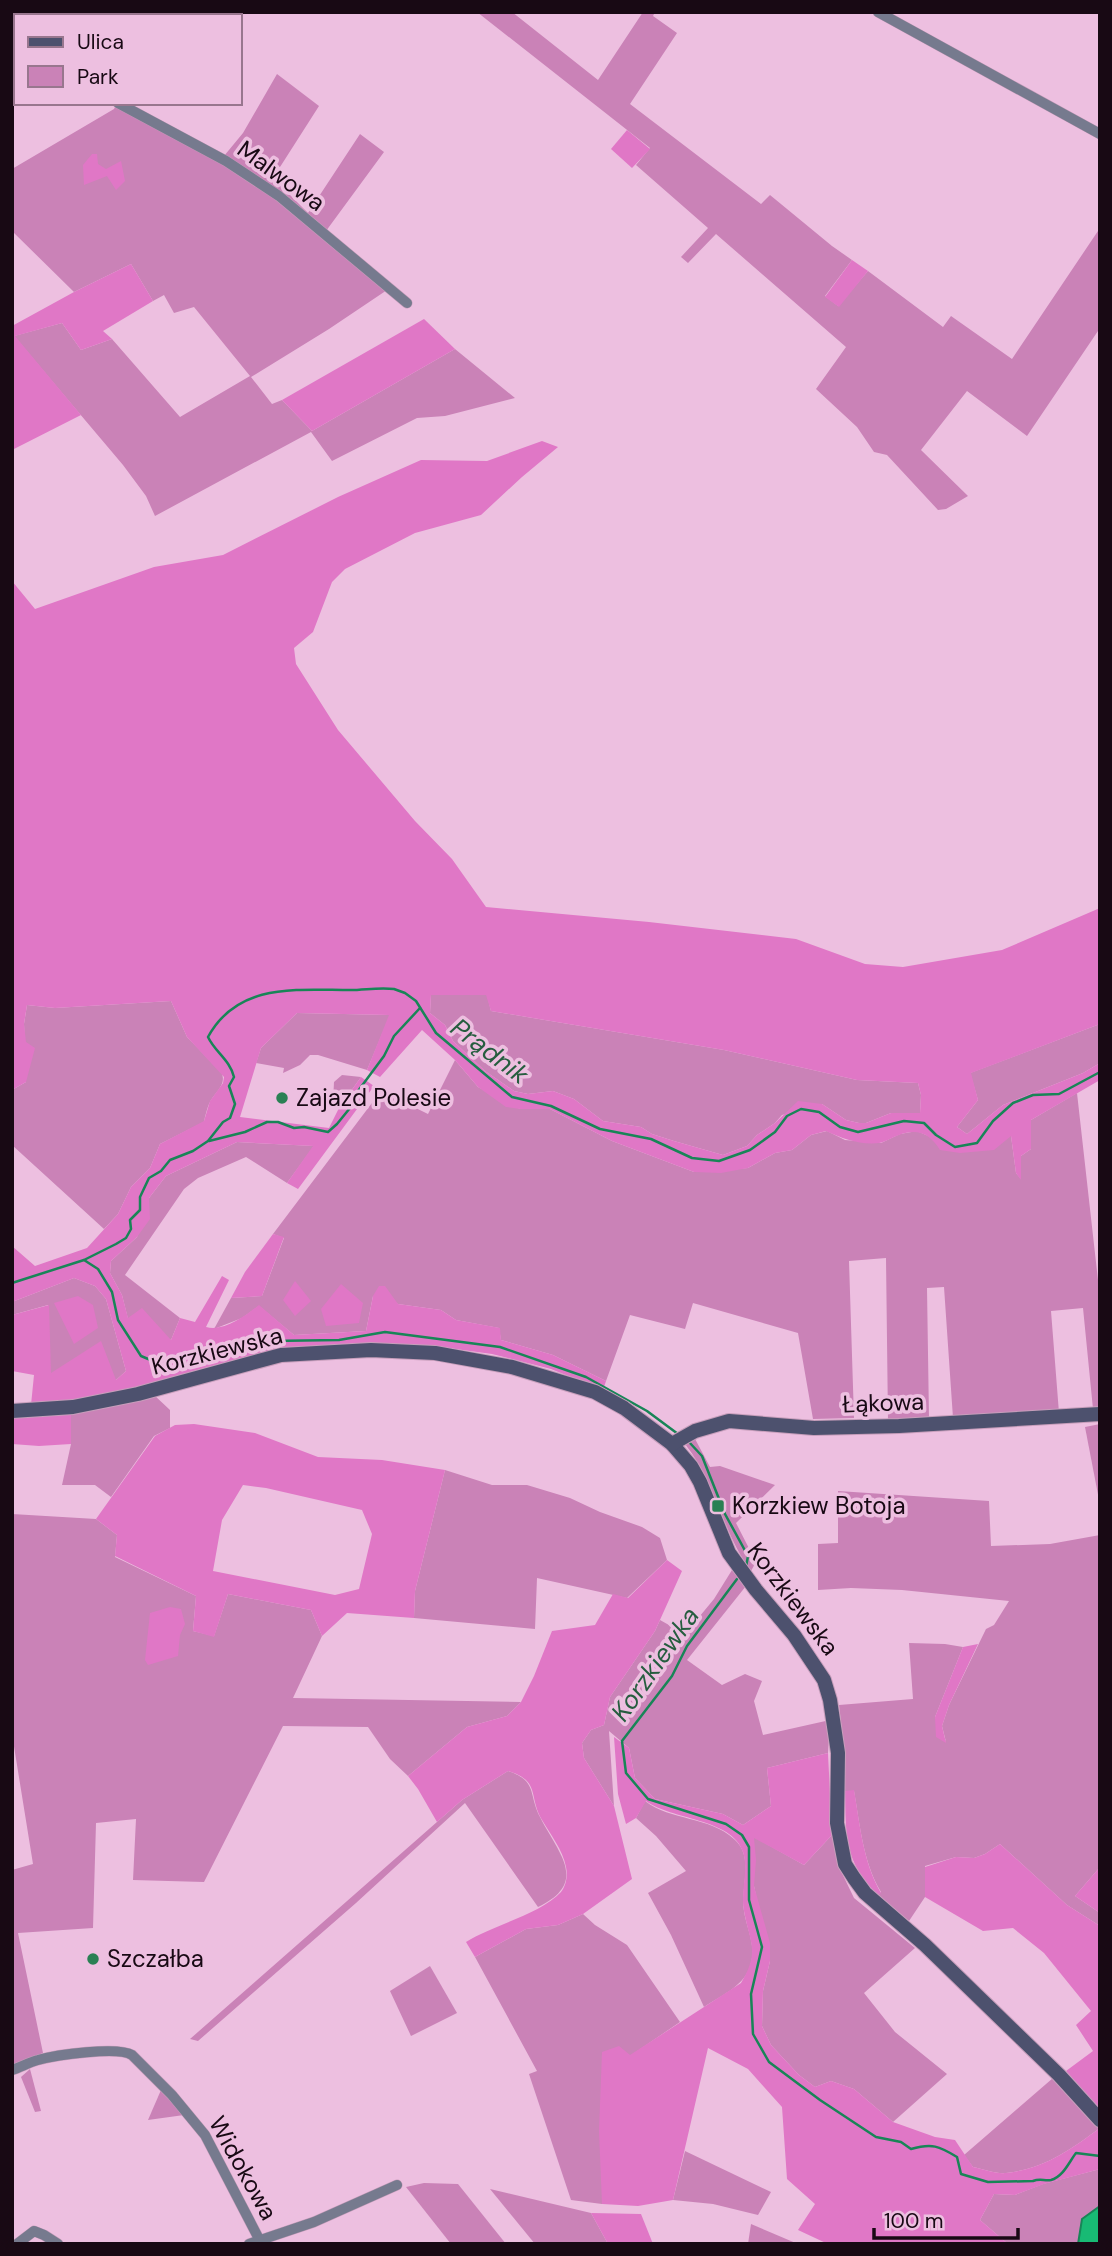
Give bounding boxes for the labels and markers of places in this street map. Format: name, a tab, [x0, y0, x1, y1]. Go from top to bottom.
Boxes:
place label: Zajazd Polesie	[296, 1082, 451, 1113]
marker: Zajazd Polesie	[274, 1090, 290, 1106]
place label: Korzkiew Botoja	[732, 1490, 905, 1521]
marker: Korzkiew Botoja	[710, 1498, 726, 1514]
place label: Szczałba	[107, 1943, 204, 1974]
marker: Szczałba	[85, 1951, 101, 1967]

